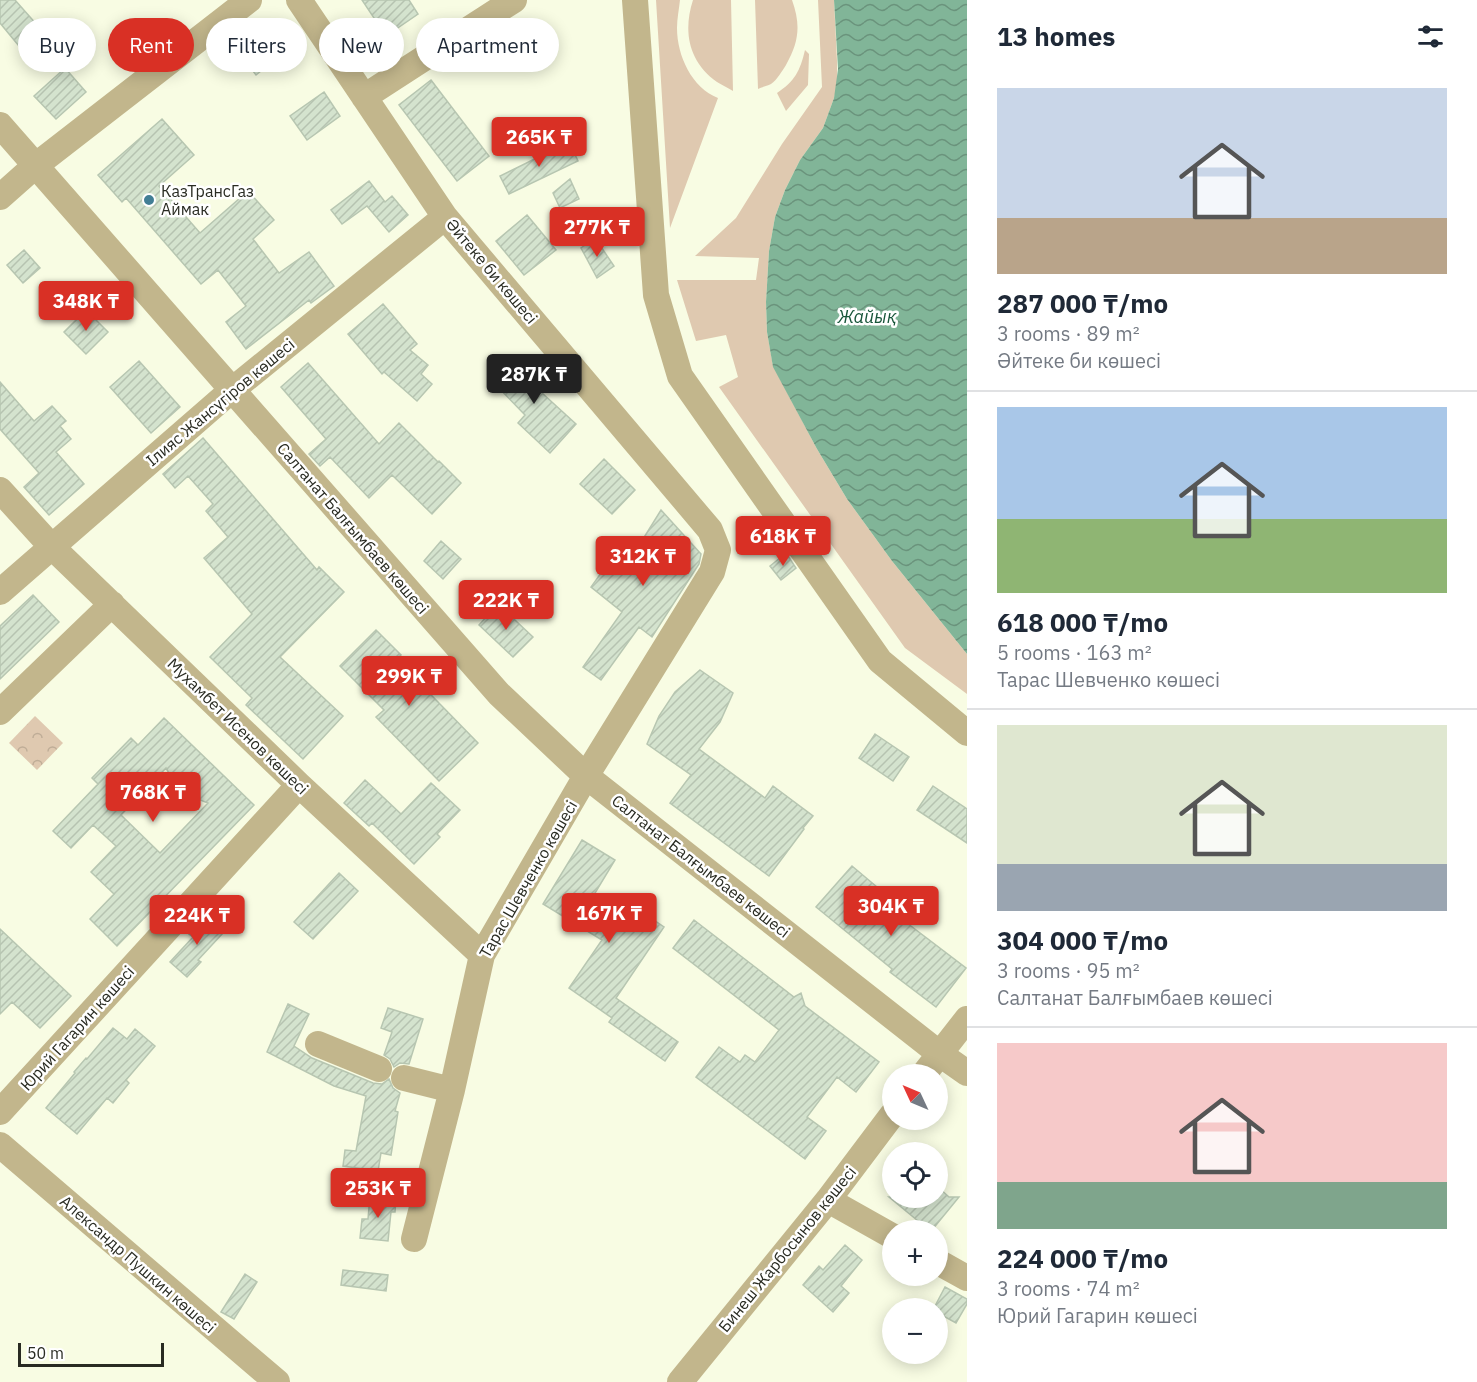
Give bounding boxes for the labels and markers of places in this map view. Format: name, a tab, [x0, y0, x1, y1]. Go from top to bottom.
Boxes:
pin: 265K ₸	[490, 117, 588, 168]
place label: КазТрансГаз Аймак	[161, 181, 254, 219]
marker: КазТрансГаз Аймак	[142, 193, 156, 207]
pin: 277K ₸	[548, 207, 646, 258]
pin: 348K ₸	[37, 281, 135, 332]
pin: 287K ₸	[485, 354, 583, 405]
pin: 618K ₸	[734, 516, 832, 567]
pin: 312K ₸	[594, 536, 692, 587]
pin: 222K ₸	[457, 580, 555, 631]
pin: 299K ₸	[360, 656, 458, 707]
pin: 768K ₸	[104, 772, 202, 823]
pin: 304K ₸	[842, 886, 940, 937]
pin: 167K ₸	[560, 893, 658, 944]
pin: 224K ₸	[148, 895, 246, 946]
pin: 253K ₸	[329, 1168, 427, 1219]

